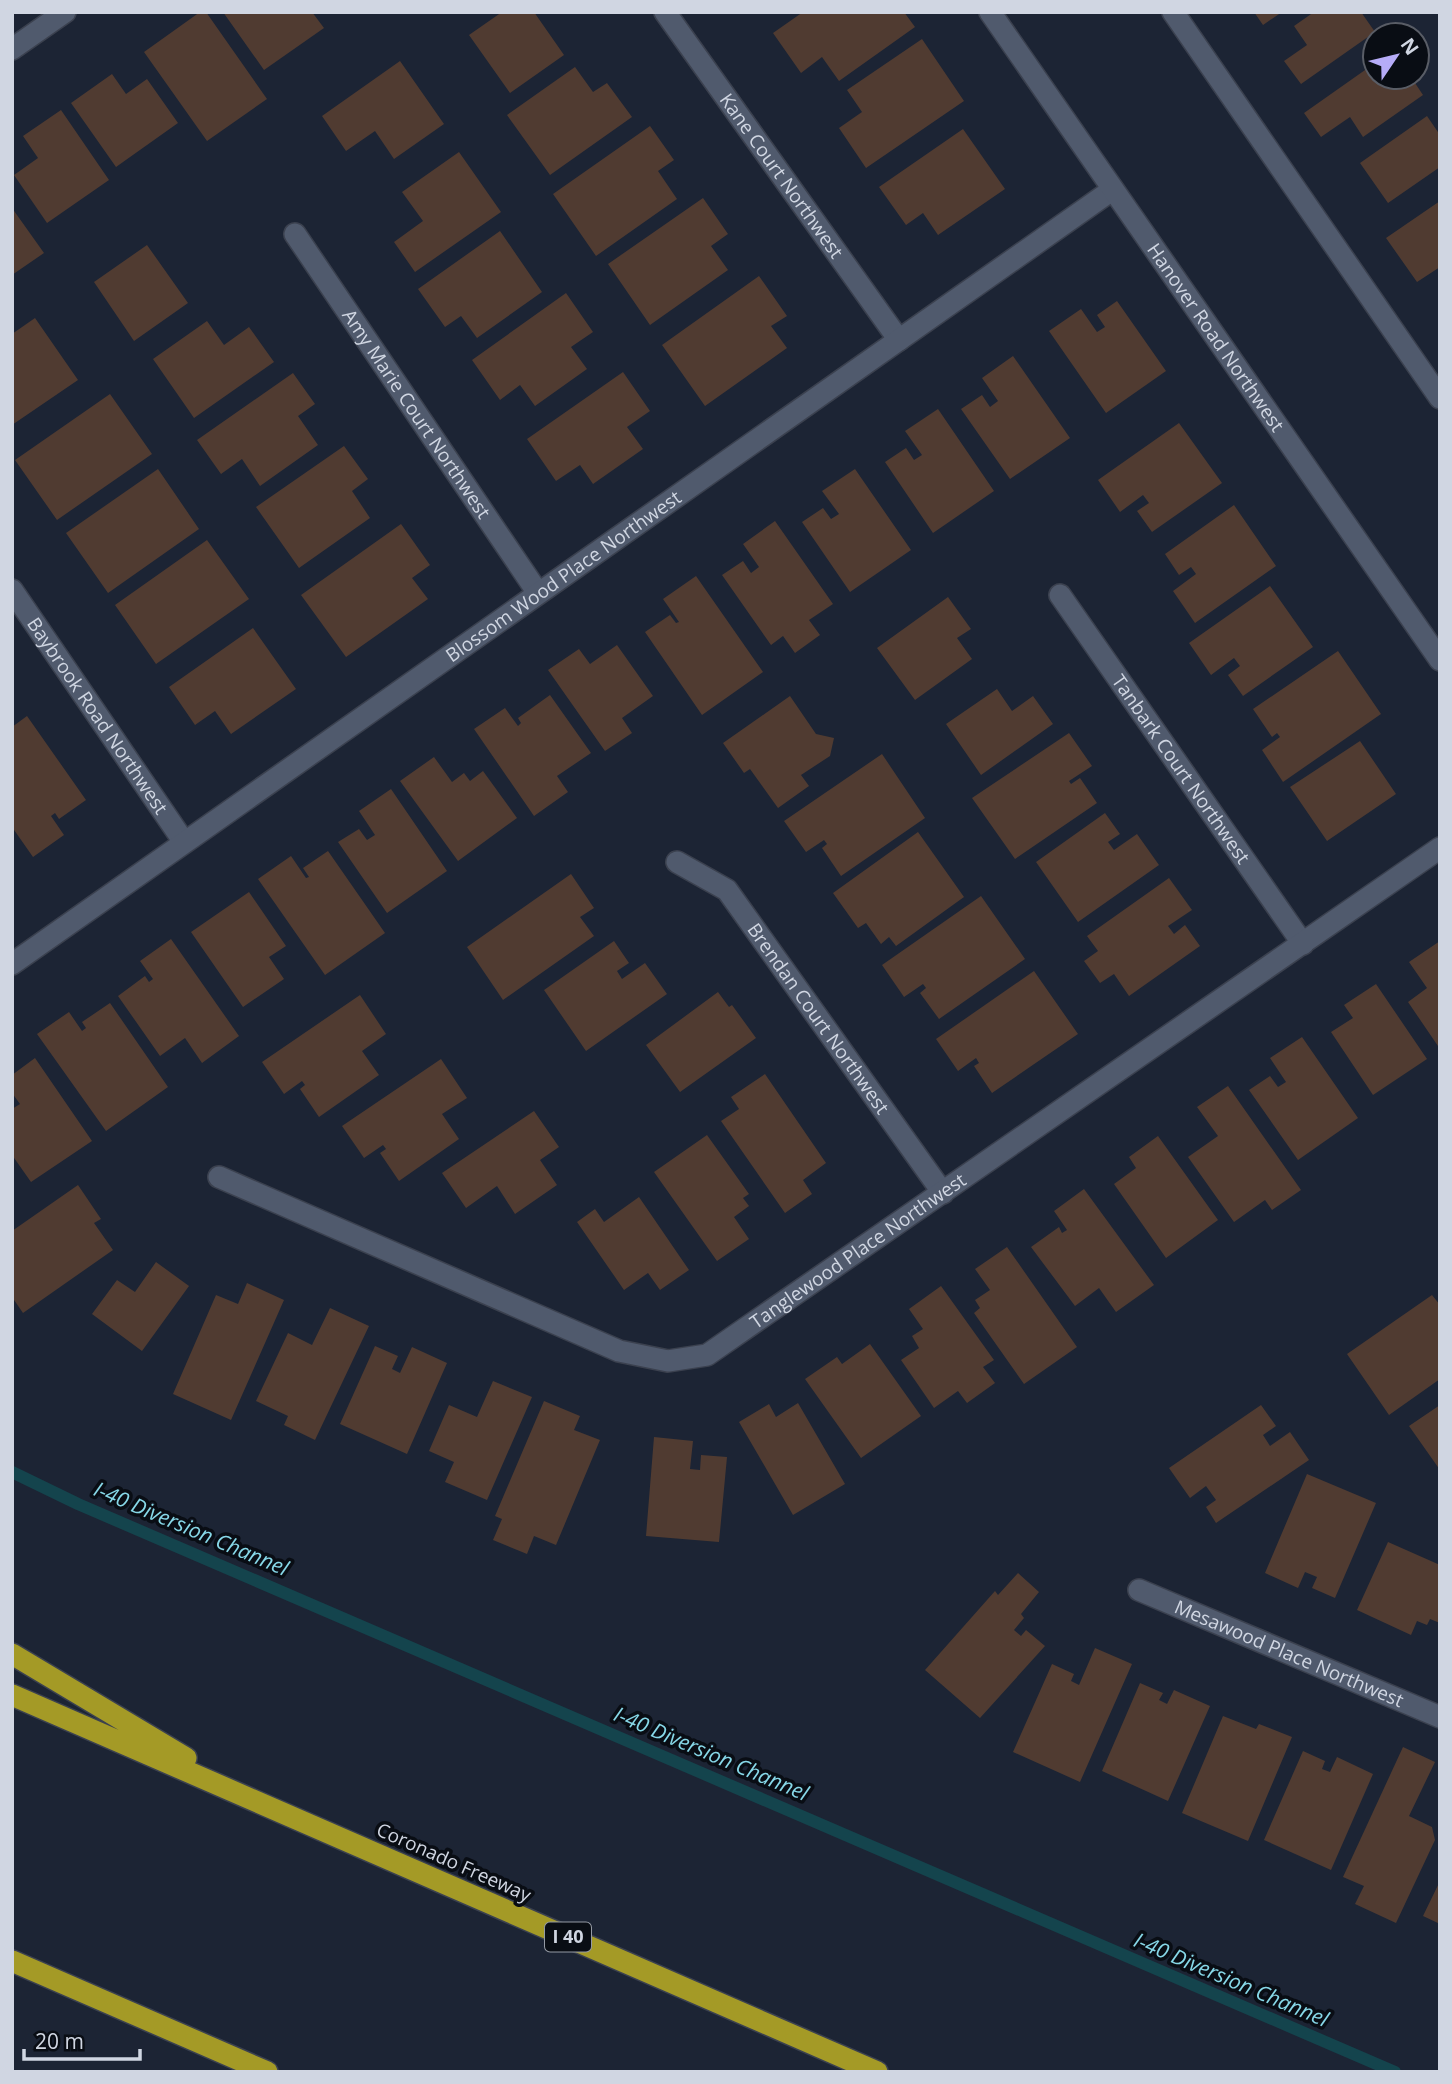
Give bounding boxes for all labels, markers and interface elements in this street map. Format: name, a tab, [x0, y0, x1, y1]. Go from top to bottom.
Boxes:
north arrow	[1361, 21, 1431, 91]
text: N	[1395, 32, 1425, 60]
street label: Kane Court Northwest	[714, 88, 850, 264]
street label: Hanover Road Northwest	[1141, 238, 1291, 437]
street label: Amy Marie Court Northwest	[336, 304, 497, 524]
street label: Blossom Wood Place Northwest	[440, 484, 686, 668]
street label: Baybrook Road Northwest	[21, 612, 174, 819]
street label: Tanbark Court Northwest	[1106, 669, 1256, 869]
street label: Brendan Court Northwest	[742, 918, 896, 1119]
street label: Tanglewood Place Northwest	[745, 1167, 971, 1335]
water label: I-40 Diversion Channel	[90, 1474, 294, 1582]
street label: Mesawood Place Northwest	[1171, 1594, 1408, 1713]
water label: I-40 Diversion Channel	[610, 1699, 814, 1807]
street label: Coronado Freeway	[373, 1816, 536, 1908]
road number: I 40	[545, 1923, 591, 1952]
water label: I-40 Diversion Channel	[1130, 1925, 1334, 2033]
scale bar	[24, 2018, 140, 2062]
text: 20 m	[35, 2027, 84, 2055]

